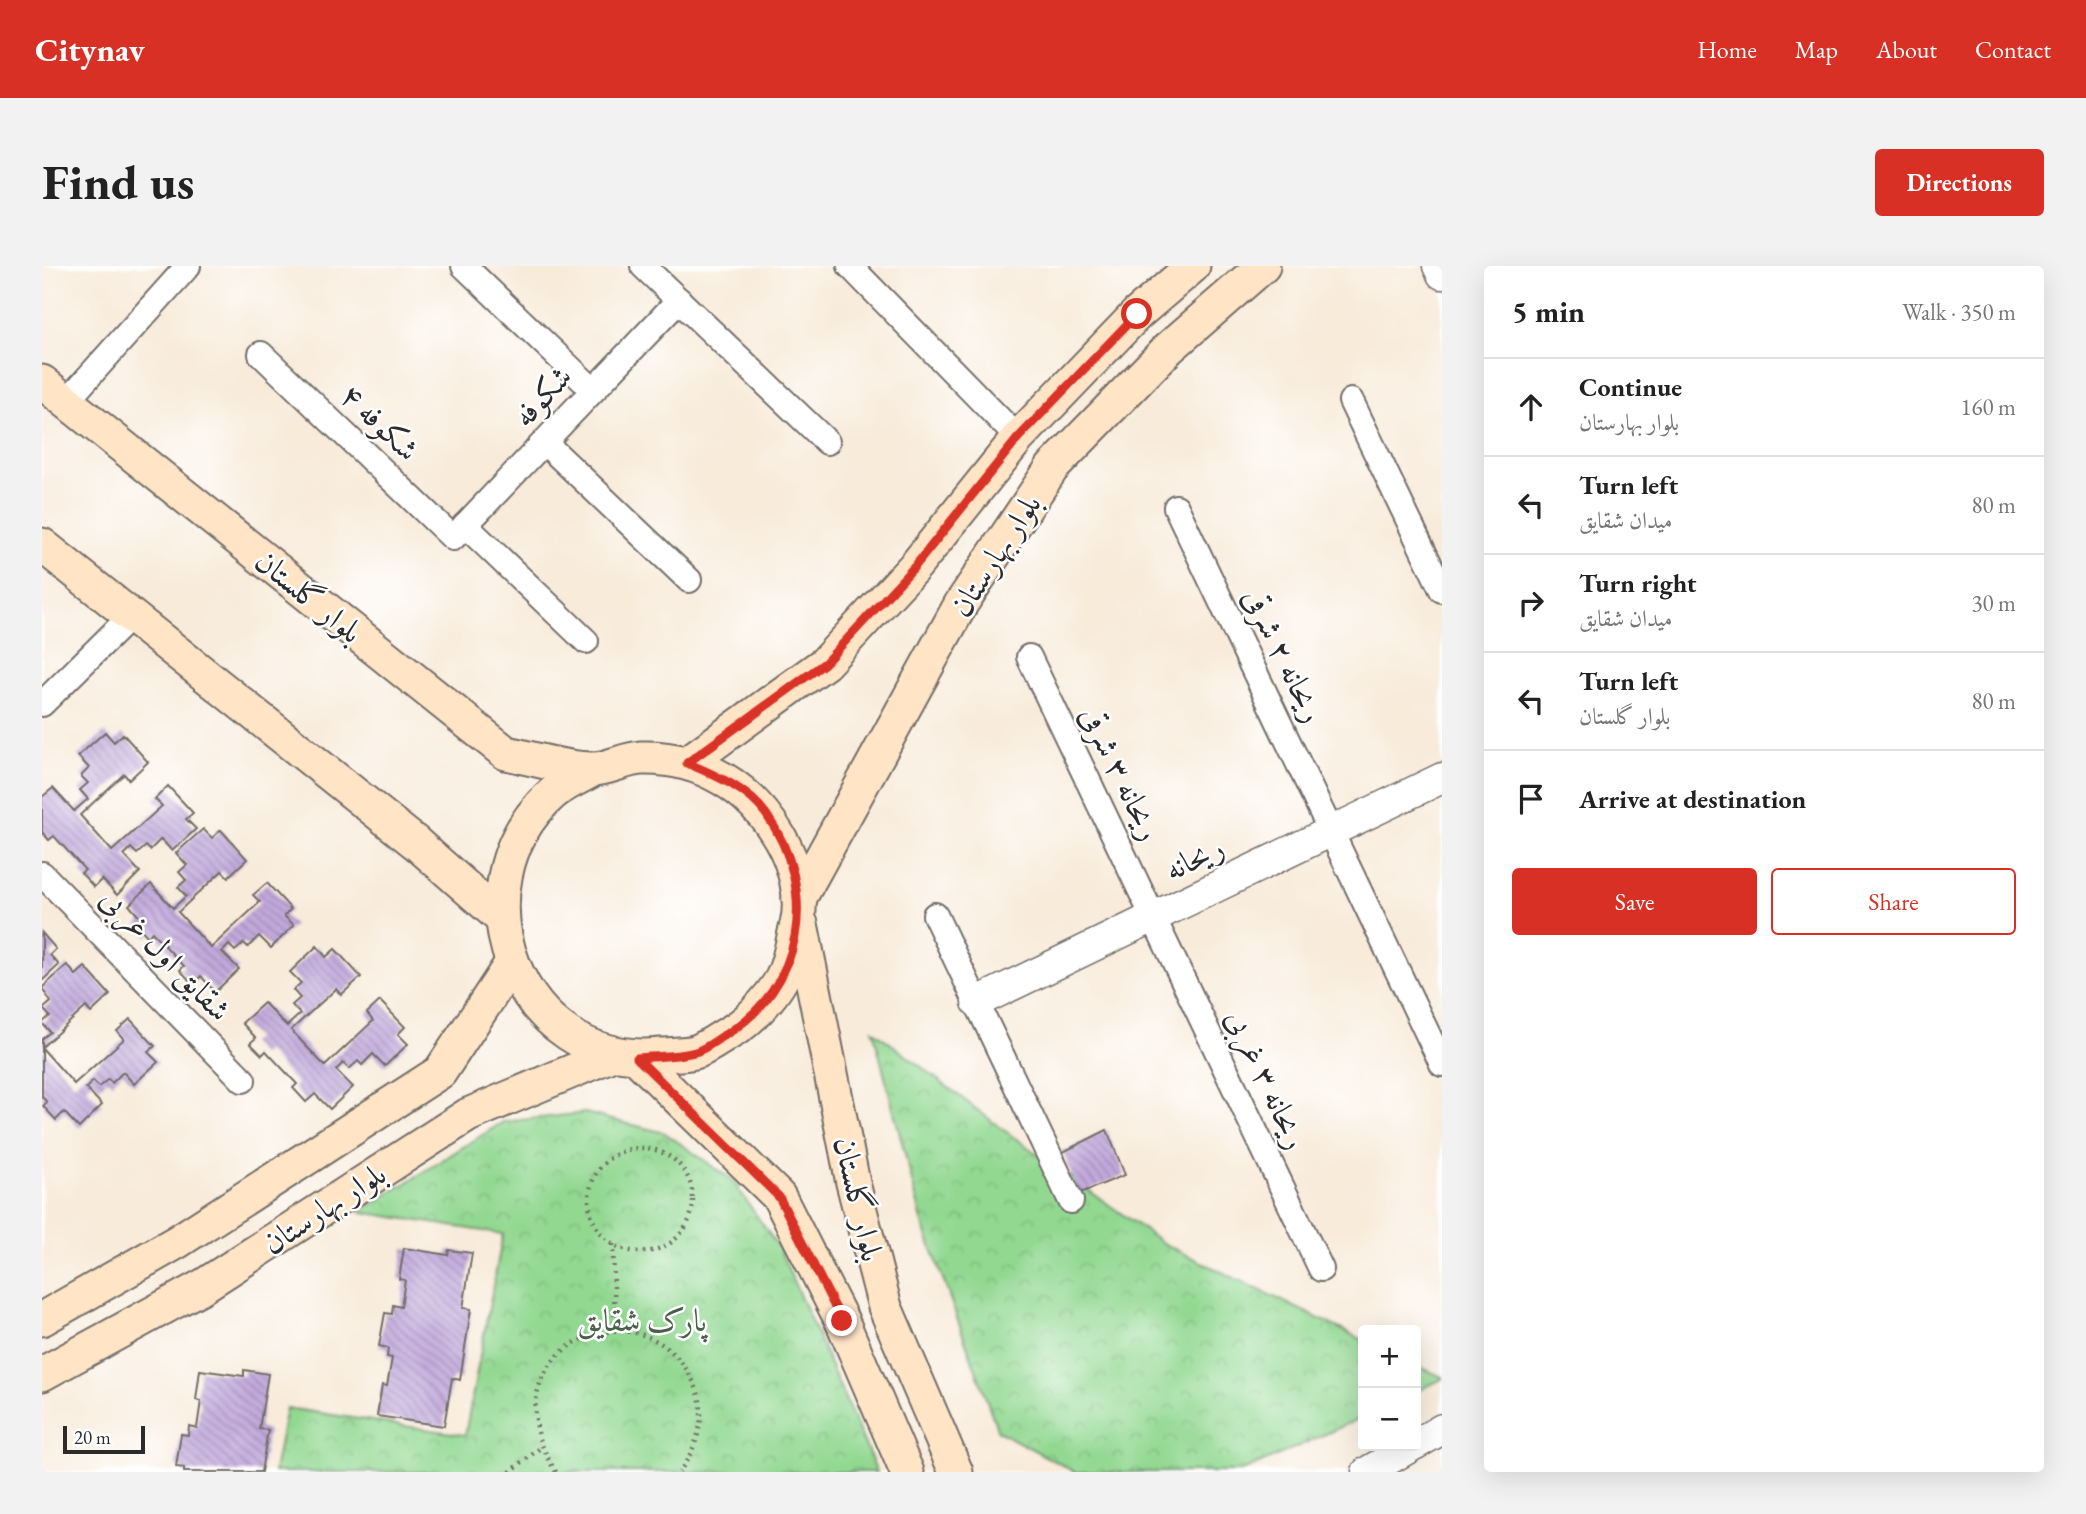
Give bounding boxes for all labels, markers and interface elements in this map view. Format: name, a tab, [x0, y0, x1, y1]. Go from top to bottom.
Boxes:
text: Citynav	[35, 28, 145, 71]
text: Home	[1697, 34, 1757, 65]
text: Map	[1795, 34, 1838, 65]
text: About	[1876, 34, 1937, 65]
text: Contact	[1975, 34, 2051, 65]
button: Directions	[1875, 149, 2044, 216]
text: Find us	[42, 150, 194, 214]
text: 5 min	[1512, 292, 1585, 331]
text: Walk · 350 m	[1902, 297, 2016, 327]
route start	[1121, 298, 1152, 329]
street label: شکوفه	[503, 356, 581, 436]
text: Continue	[1579, 370, 1682, 404]
street label: شکوفه ۴	[331, 374, 429, 470]
icon: ahead	[1512, 388, 1550, 426]
text: 160 m	[1960, 392, 2016, 422]
text: بلوار بهارستان	[1579, 407, 1679, 437]
text: Turn left	[1579, 468, 1678, 502]
street label: بلوار بهارستان	[939, 485, 1051, 625]
icon: left	[1512, 486, 1550, 524]
text: 80 m	[1971, 490, 2016, 520]
text: میدان شقایق	[1579, 505, 1673, 535]
street label: بلوار گلستان	[246, 540, 372, 652]
text: Turn right	[1579, 566, 1697, 600]
street label: ریحانه ۲ شرقی	[1233, 581, 1335, 729]
icon: right	[1512, 584, 1550, 622]
text: 30 m	[1971, 588, 2016, 618]
text: میدان شقایق	[1579, 603, 1673, 633]
text: Turn left	[1579, 664, 1678, 698]
icon: left	[1512, 682, 1550, 720]
text: 80 m	[1971, 686, 2016, 716]
street label: ریحانه ۳ شرقی	[1070, 699, 1172, 847]
text: بلوار گلستان	[1579, 701, 1670, 731]
icon: arrive	[1512, 780, 1550, 818]
text: Arrive at destination	[1579, 782, 1806, 816]
street label: ریحانه	[1157, 826, 1231, 890]
button: Save	[1512, 868, 1757, 935]
button: Share	[1771, 868, 2016, 935]
street label: شقایق اول غربی	[90, 878, 241, 1032]
street label: ریحانه ۳ غربی	[1215, 1002, 1318, 1157]
street label: بلوار گلستان	[824, 1132, 894, 1266]
street label: بلوار بهارستان	[254, 1152, 394, 1264]
park label: پارک شقایق	[577, 1299, 709, 1343]
route end	[826, 1305, 857, 1336]
map controls	[1358, 1325, 1421, 1451]
button: +	[1358, 1325, 1421, 1388]
button: −	[1358, 1388, 1421, 1451]
scale bar	[63, 1423, 145, 1455]
text: 20 m	[74, 1425, 111, 1450]

